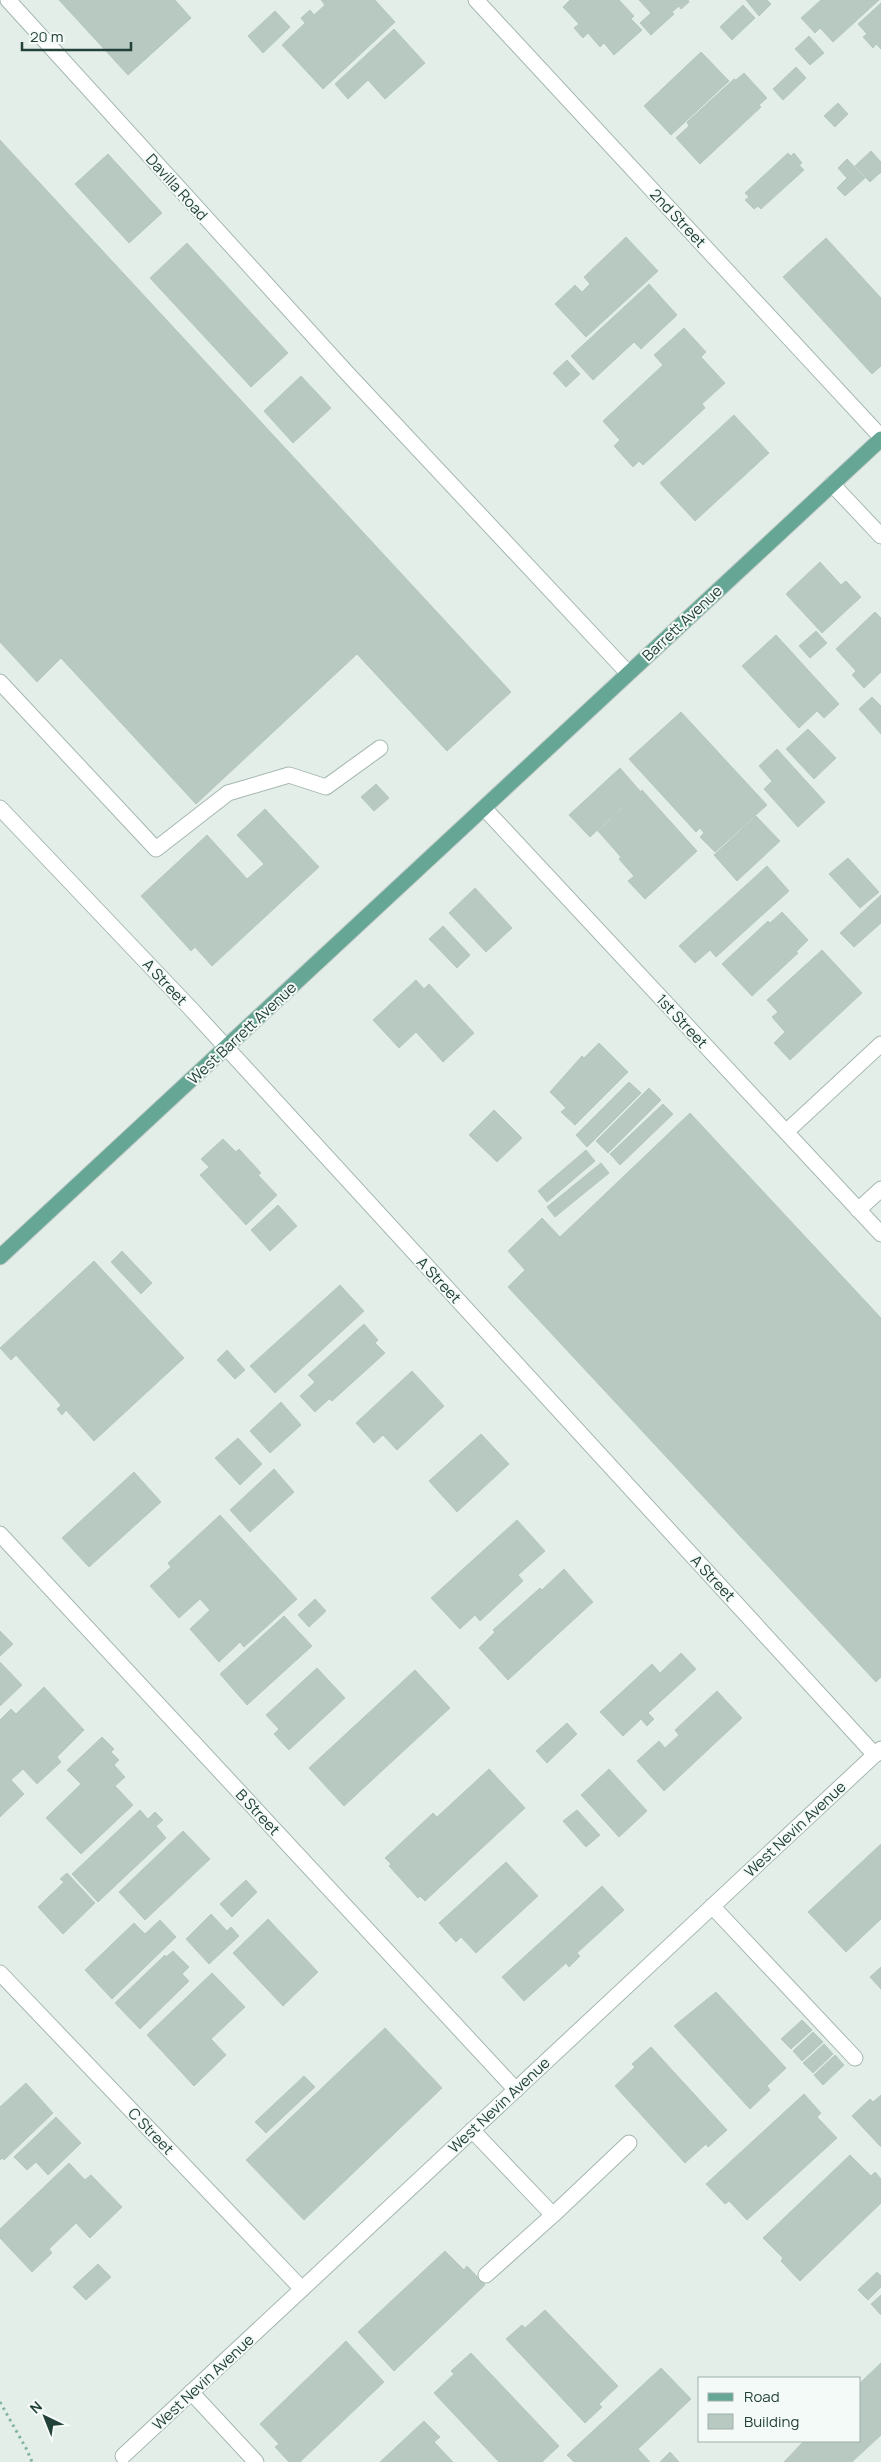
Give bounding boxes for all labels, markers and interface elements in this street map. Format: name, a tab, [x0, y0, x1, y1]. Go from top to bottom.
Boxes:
scale bar	[22, 20, 131, 52]
text: 20 m	[30, 26, 63, 47]
street label: Davilla Road	[141, 149, 213, 225]
street label: 2nd Street	[645, 184, 711, 252]
street label: Barrett Avenue	[637, 580, 727, 666]
street label: A Street	[138, 954, 192, 1010]
street label: West Barrett Avenue	[183, 977, 301, 1089]
street label: 1st Street	[652, 989, 712, 1053]
street label: A Street	[412, 1252, 466, 1308]
street label: A Street	[686, 1550, 740, 1606]
street label: West Nevin Avenue	[740, 1776, 851, 1882]
street label: B Street	[231, 1784, 285, 1840]
street label: West Nevin Avenue	[444, 2052, 555, 2158]
street label: C Street	[123, 2103, 179, 2159]
street label: West Nevin Avenue	[148, 2329, 259, 2435]
legend	[698, 2377, 861, 2442]
text: Road	[744, 2386, 780, 2407]
north arrow	[20, 2392, 70, 2442]
text: N	[26, 2397, 46, 2418]
text: Building	[744, 2411, 799, 2432]

